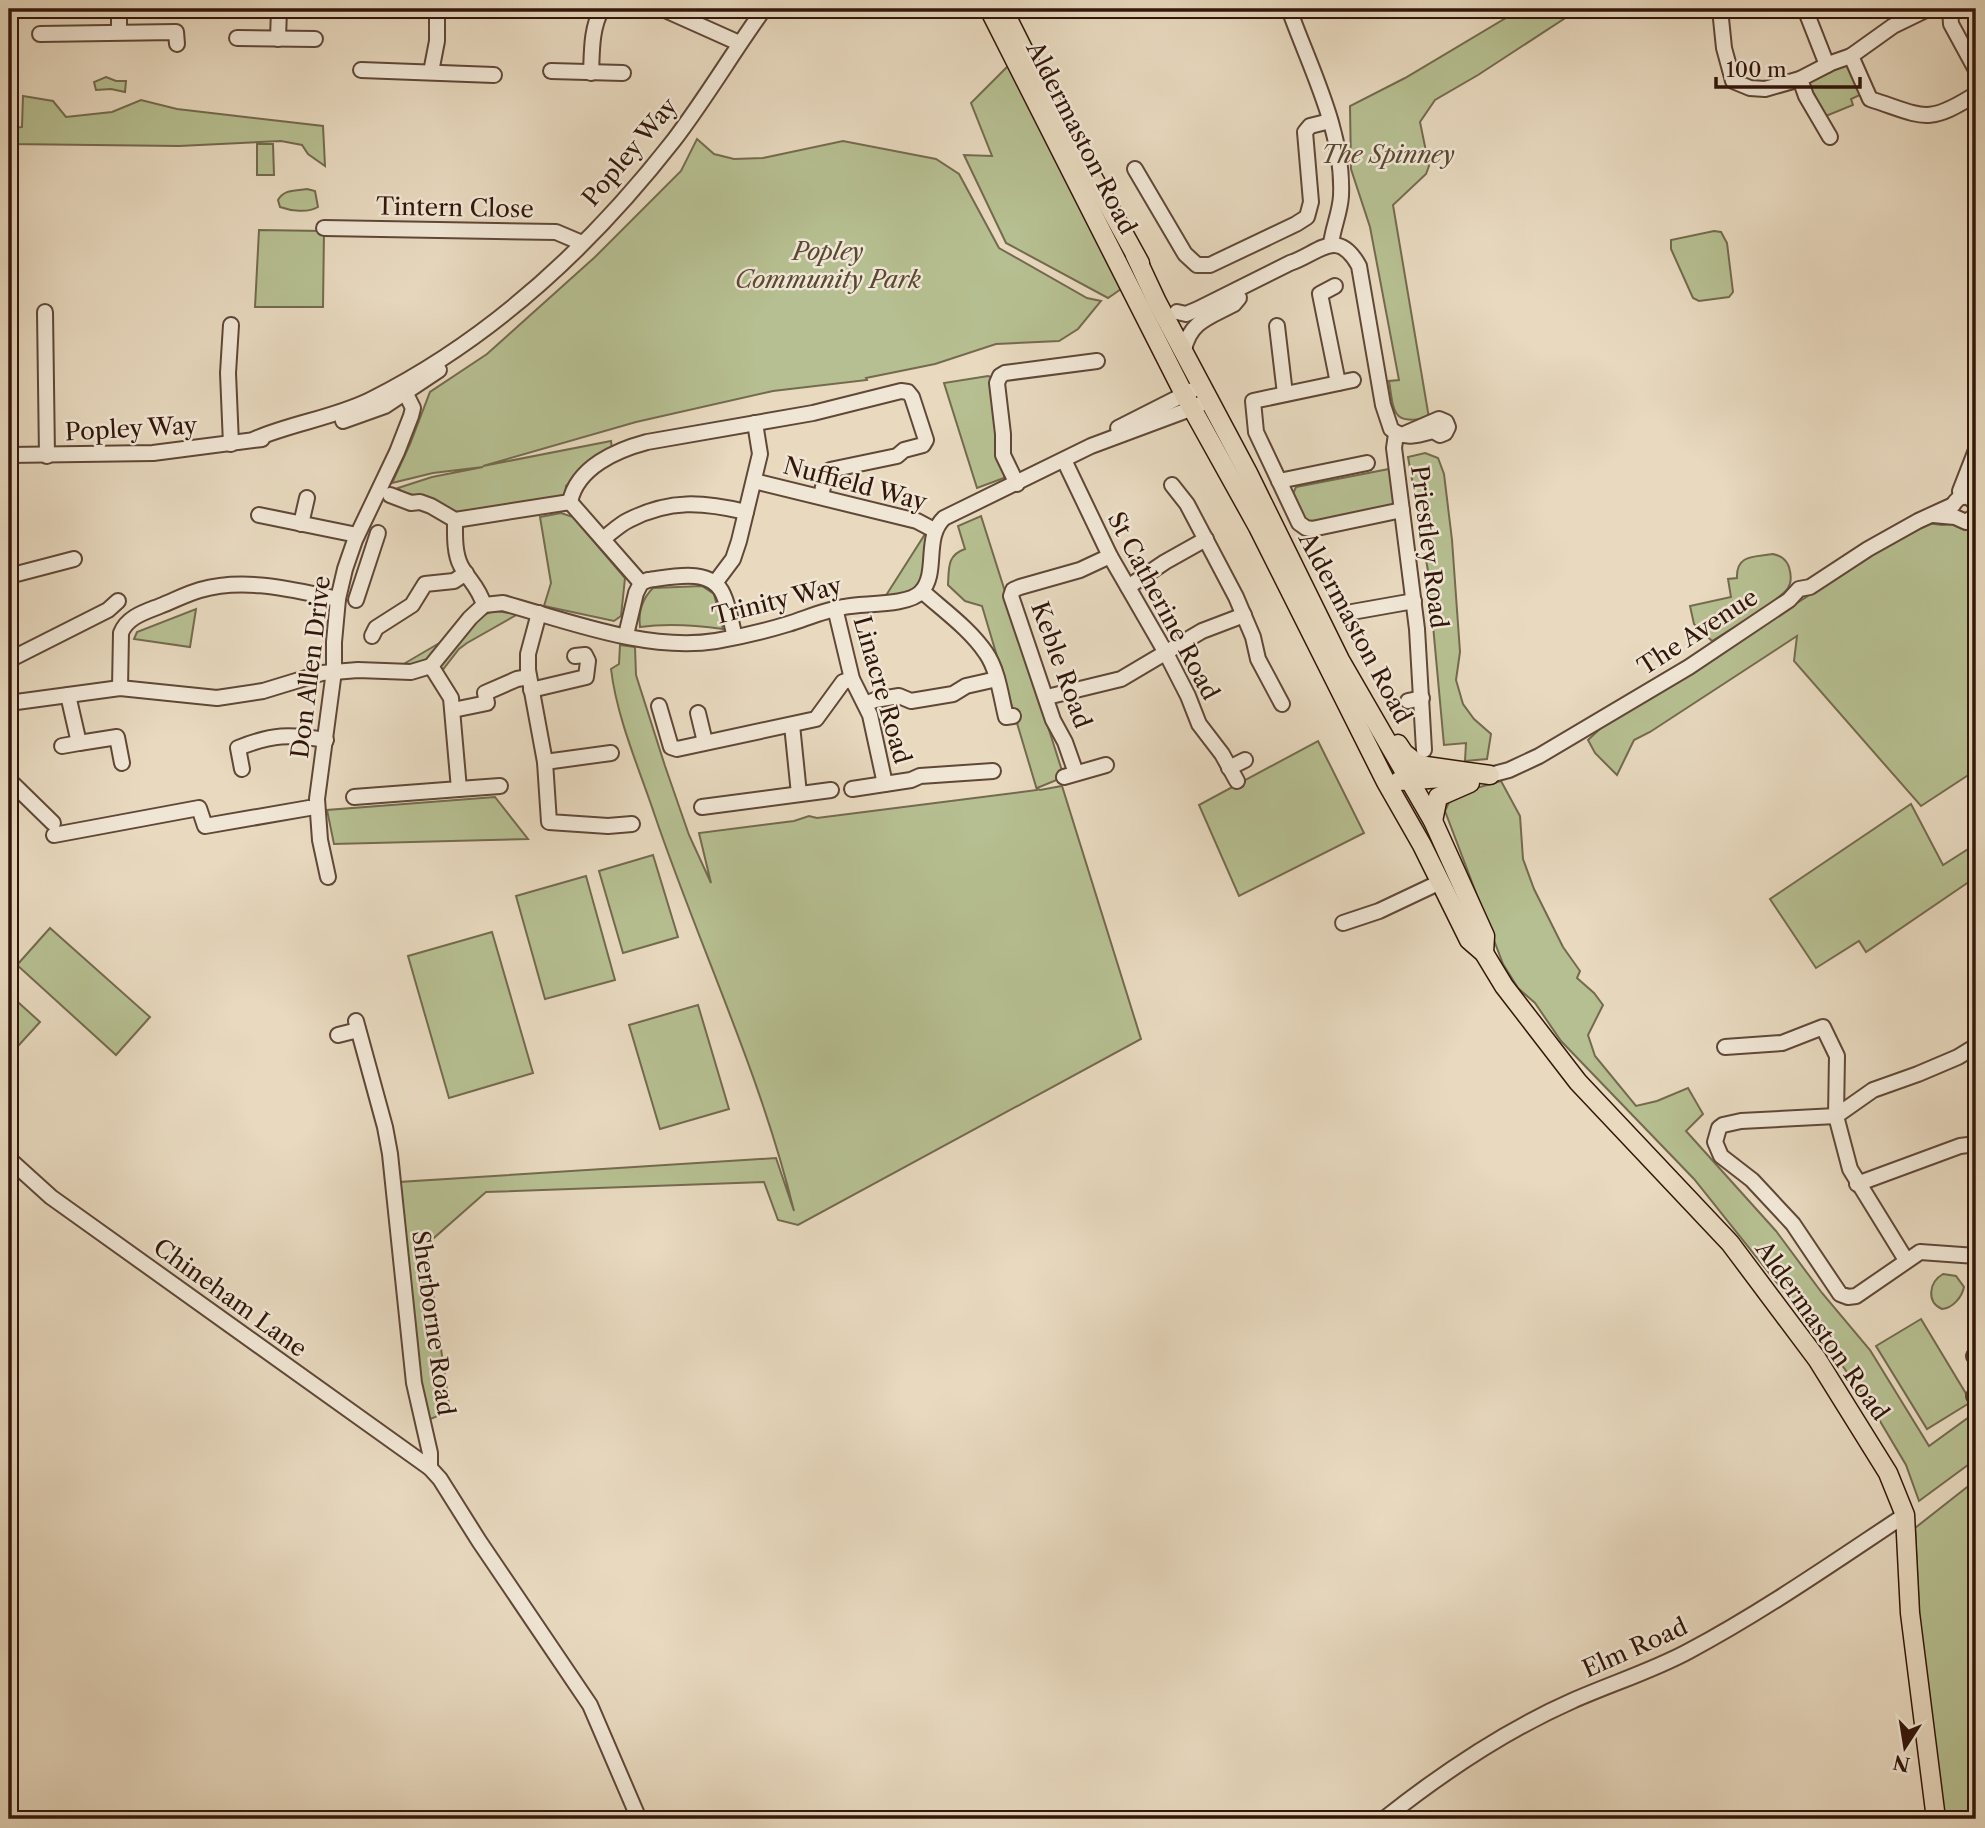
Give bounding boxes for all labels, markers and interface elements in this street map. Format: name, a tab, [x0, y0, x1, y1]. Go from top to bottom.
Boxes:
street label: Aldermaston Road	[1020, 36, 1143, 239]
scale bar	[1716, 46, 1859, 90]
text: 100 m	[1726, 57, 1787, 82]
street label: Popley Way	[576, 91, 684, 212]
park label: The Spinney	[1321, 140, 1455, 169]
street label: Tintern Close	[376, 192, 534, 223]
park label: Popley Community Park	[735, 237, 922, 294]
street label: Popley Way	[64, 411, 199, 446]
street label: Nuffield Way	[780, 450, 931, 517]
street label: Priestley Road	[1405, 464, 1454, 630]
street label: St Catherine Road	[1102, 507, 1225, 705]
street label: Aldermaston Road	[1292, 526, 1418, 729]
street label: Trinity Way	[709, 570, 845, 631]
street label: Don Allen Drive	[285, 574, 336, 760]
street label: The Avenue	[1632, 582, 1763, 681]
street label: Keble Road	[1025, 598, 1098, 732]
street label: Linacre Road	[848, 613, 918, 767]
street label: Sherborne Road	[406, 1229, 461, 1418]
street label: Chineham Lane	[148, 1232, 313, 1363]
street label: Aldermaston Road	[1749, 1235, 1895, 1426]
street label: Elm Road	[1578, 1611, 1692, 1684]
north arrow	[1870, 1713, 1940, 1783]
text: N	[1891, 1750, 1912, 1776]

